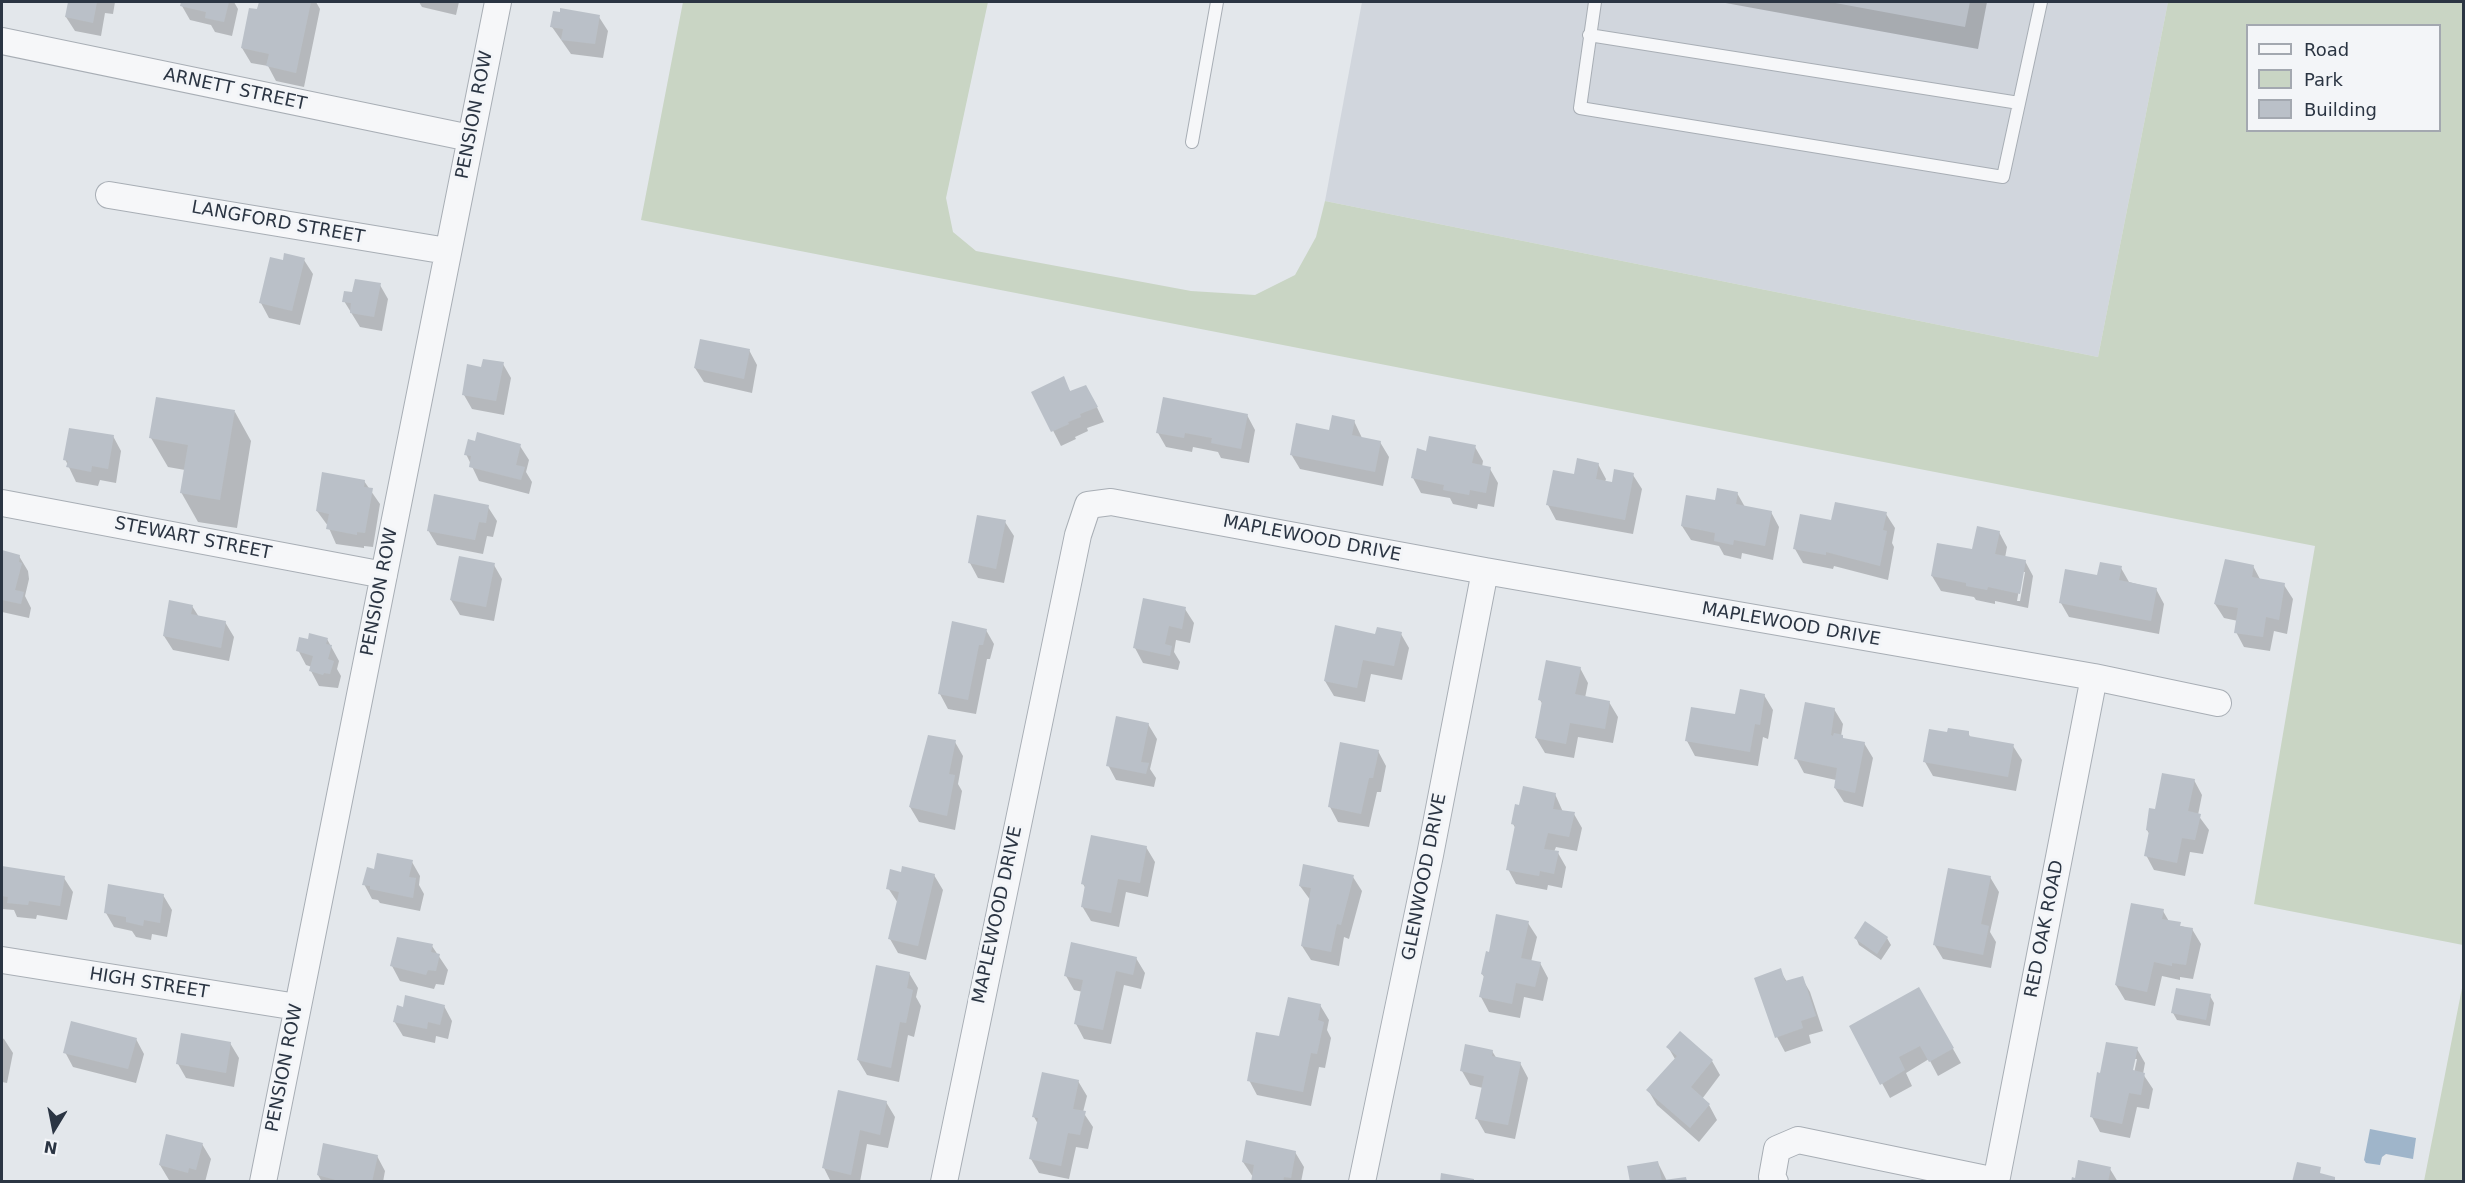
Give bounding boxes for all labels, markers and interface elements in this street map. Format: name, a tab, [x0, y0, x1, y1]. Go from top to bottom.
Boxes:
legend	[2246, 24, 2441, 132]
text: Road	[2304, 39, 2349, 60]
street label: PENSION ROW	[452, 49, 498, 181]
street label: ARNETT STREET	[161, 64, 309, 116]
text: Park	[2304, 69, 2343, 90]
text: Building	[2304, 99, 2377, 120]
street label: LANGFORD STREET	[190, 197, 366, 249]
street label: MAPLEWOOD DRIVE	[1221, 511, 1403, 567]
street label: STEWART STREET	[113, 513, 273, 565]
street label: PENSION ROW	[357, 526, 403, 658]
street label: MAPLEWOOD DRIVE	[1700, 599, 1882, 651]
street label: GLENWOOD DRIVE	[1398, 792, 1452, 962]
street label: MAPLEWOOD DRIVE	[969, 824, 1027, 1006]
street label: RED OAK ROAD	[2021, 858, 2069, 1000]
street label: HIGH STREET	[88, 964, 210, 1004]
street label: PENSION ROW	[262, 1002, 308, 1134]
north arrow	[24, 1099, 84, 1159]
text: N	[43, 1137, 59, 1158]

